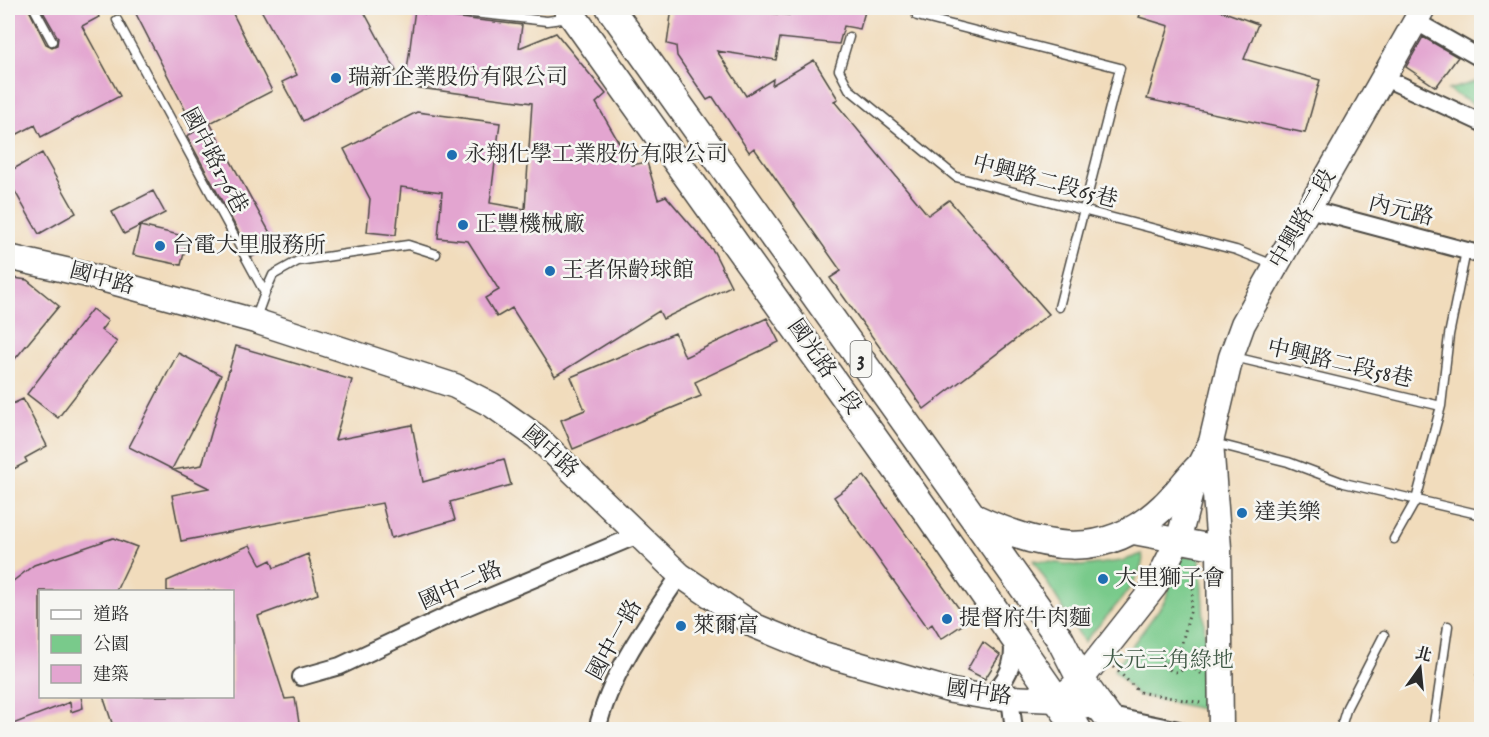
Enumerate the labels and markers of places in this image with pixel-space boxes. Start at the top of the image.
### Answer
place label: 瑞新企業股份有限公司 [348,64,568,92]
marker: 瑞新企業股份有限公司 [329,71,343,85]
place label: 永翔化學工業股份有限公司 [464,141,728,169]
marker: 永翔化學工業股份有限公司 [445,148,459,162]
place label: 正豐機械廠 [475,211,585,239]
marker: 正豐機械廠 [456,218,470,232]
place label: 台電大里服務所 [172,232,326,260]
marker: 台電大里服務所 [153,239,167,253]
place label: 王者保齡球館 [562,257,694,285]
marker: 王者保齡球館 [543,264,557,278]
place label: 達美樂 [1254,499,1320,527]
marker: 達美樂 [1235,506,1249,520]
place label: 大里獅子會 [1115,565,1225,593]
marker: 大里獅子會 [1096,572,1110,586]
place label: 提督府牛肉麵 [959,605,1091,633]
place label: 萊爾富 [693,612,759,640]
marker: 提督府牛肉麵 [940,612,954,626]
marker: 萊爾富 [674,619,688,633]

